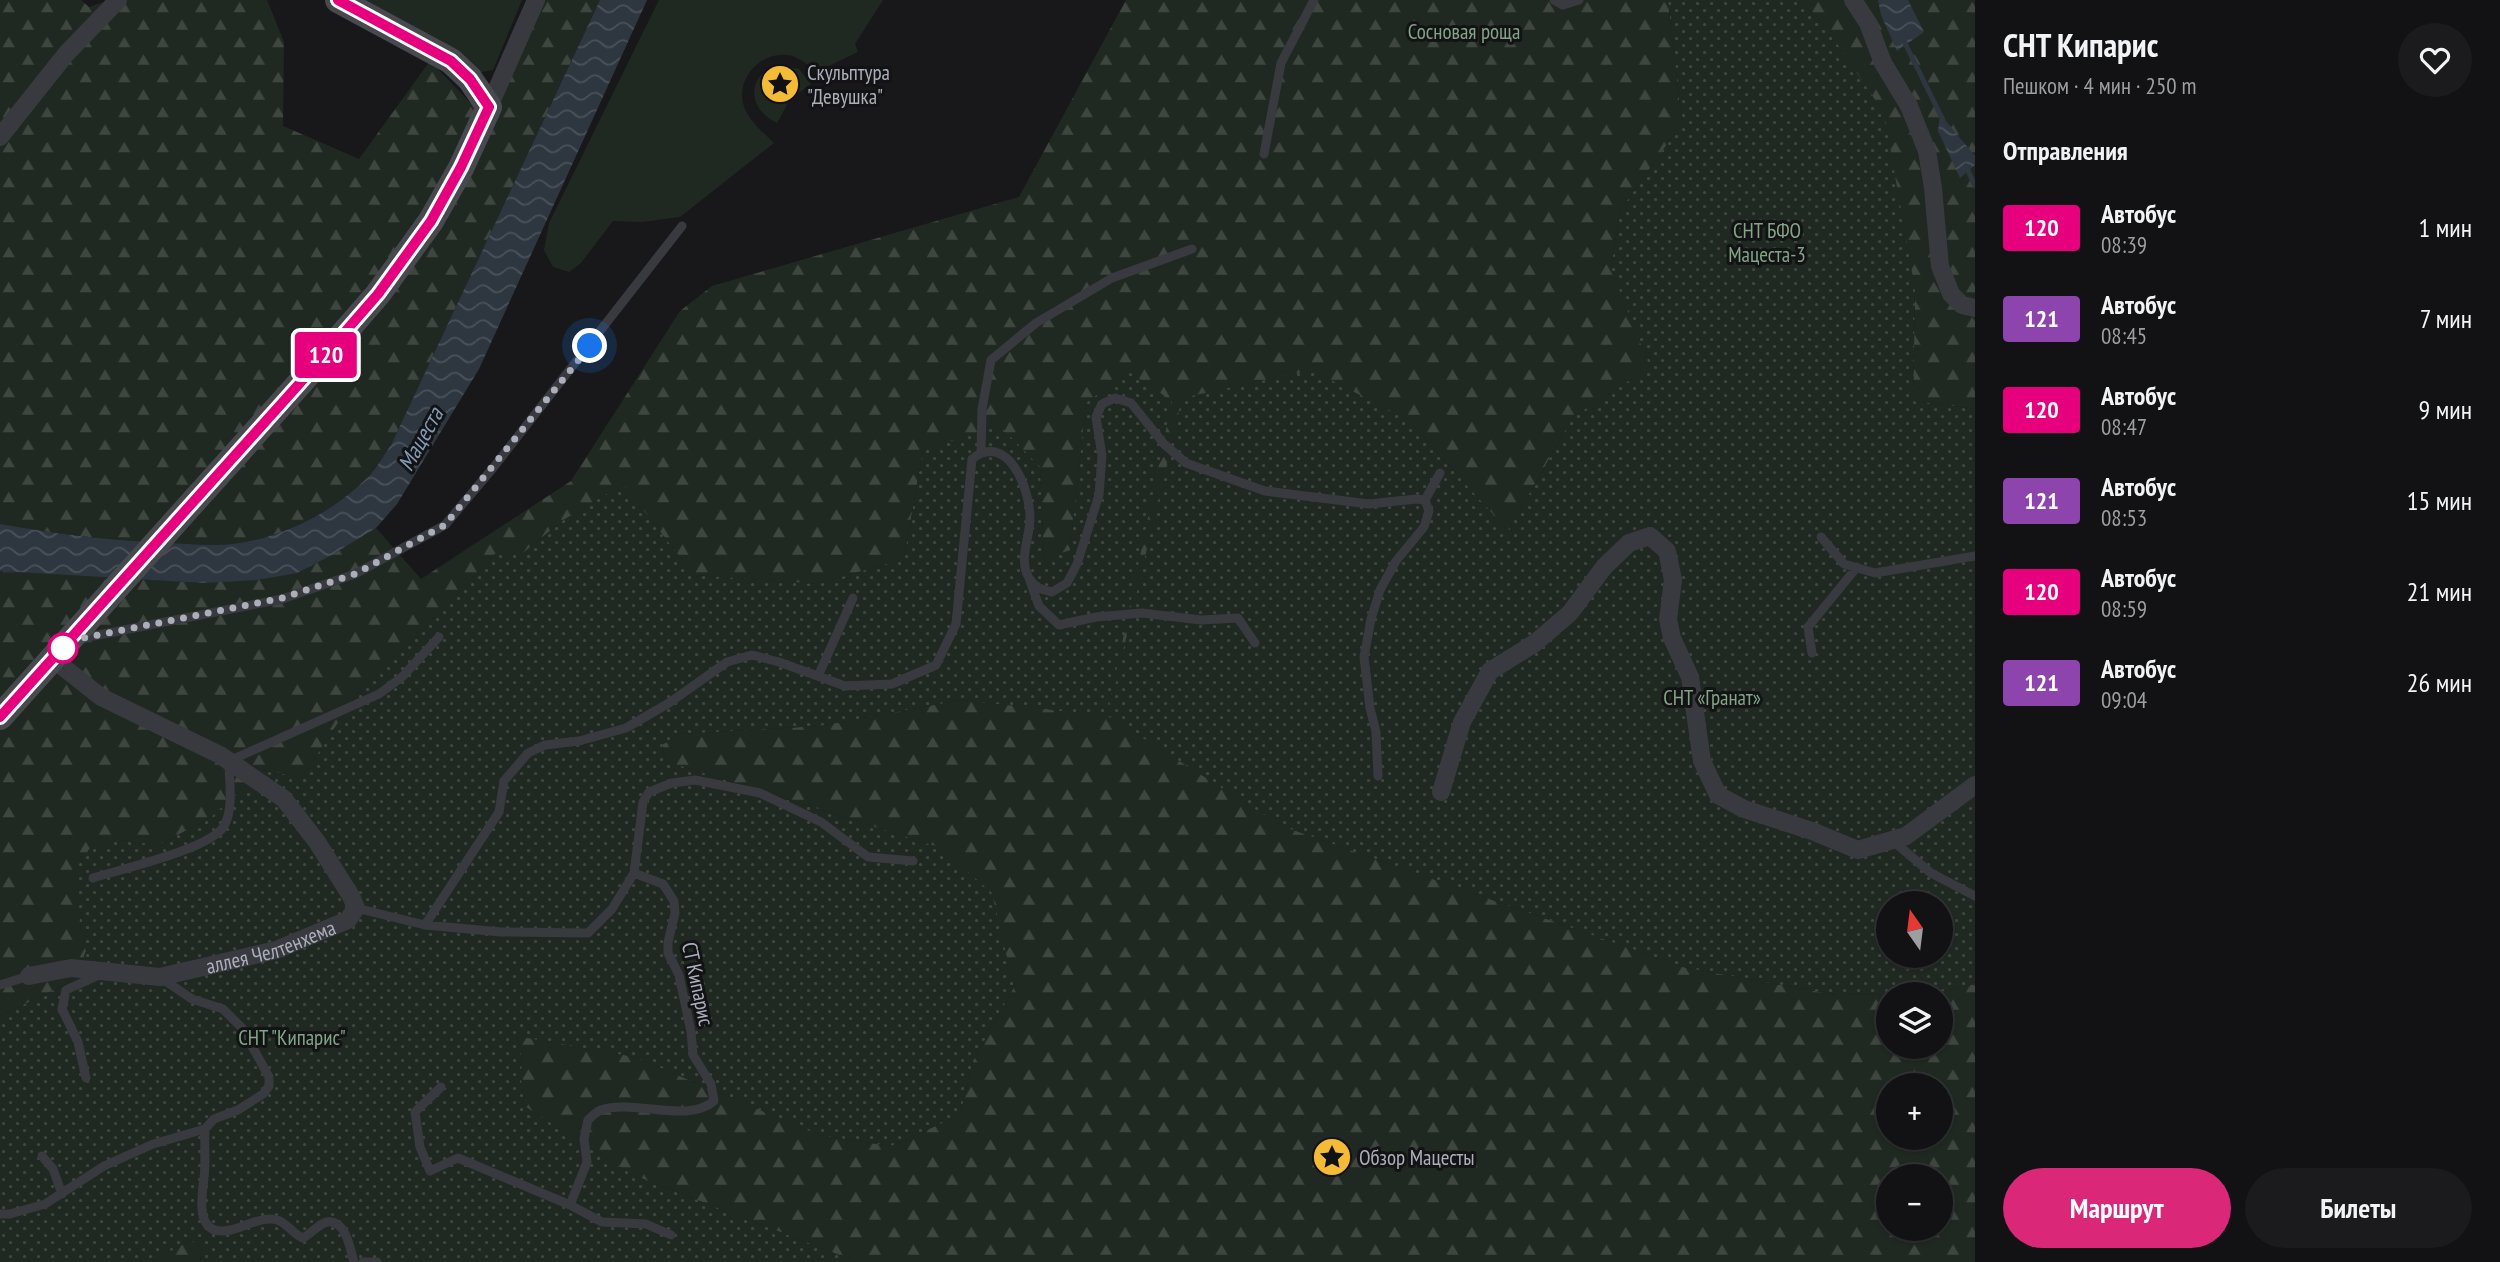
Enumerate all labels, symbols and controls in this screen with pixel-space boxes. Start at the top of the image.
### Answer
park label: Сосновая роща [1408,18,1520,45]
text: СНТ Кипарис [2003,23,2158,66]
button: heart [2398,23,2472,97]
place label: Скульптура "Девушка" [807,59,890,110]
place icon: Скульптура "Девушка" [759,63,801,105]
text: Пешком · 4 мин · 250 m [2003,71,2196,100]
text: Отправления [2003,134,2128,167]
text: Автобус [2101,197,2176,230]
text: 1 мин [2419,211,2472,244]
text: 120 [2024,212,2059,243]
park label: СНТ БФО Мацеста-3 [1728,217,1806,268]
text: 08:39 [2101,230,2147,259]
text: Автобус [2101,288,2176,321]
text: 7 мин [2420,302,2472,335]
text: 121 [2024,303,2059,334]
text: 08:45 [2101,321,2147,350]
your location [572,328,607,363]
line badge: 120 [286,332,366,378]
text: 120 [309,339,343,370]
text: Автобус [2101,379,2176,412]
text: 9 мин [2419,393,2472,426]
text: 120 [2024,394,2059,425]
water label: Мацеста [391,401,450,476]
text: 08:47 [2101,412,2147,441]
text: Автобус [2101,470,2176,503]
text: 15 мин [2407,484,2472,517]
text: 121 [2024,485,2059,516]
text: 08:53 [2101,503,2147,532]
text: Автобус [2101,561,2176,594]
text: 21 мин [2407,575,2472,608]
text: 120 [2024,576,2059,607]
text: 08:59 [2101,594,2147,623]
unlabelled marker [48,633,78,663]
text: Автобус [2101,652,2176,685]
text: 26 мин [2407,666,2472,699]
text: 121 [2024,667,2059,698]
park label: СНТ «Гранат» [1663,684,1761,711]
text: 09:04 [2101,685,2147,714]
north arrow [1876,891,1953,968]
map controls [1876,891,1953,1241]
street label: аллея Челтенхема [203,913,339,979]
street label: СТ Кипарис [676,940,720,1029]
button: layers [1876,982,1953,1059]
park label: СНТ "Кипарис" [238,1024,346,1051]
button: + [1876,1073,1953,1150]
place icon: Обзор Мацесты [1311,1136,1353,1178]
place label: Обзор Мацесты [1359,1144,1474,1171]
button: − [1876,1164,1953,1241]
button: Маршрут [2003,1168,2231,1248]
button: Билеты [2245,1168,2472,1248]

